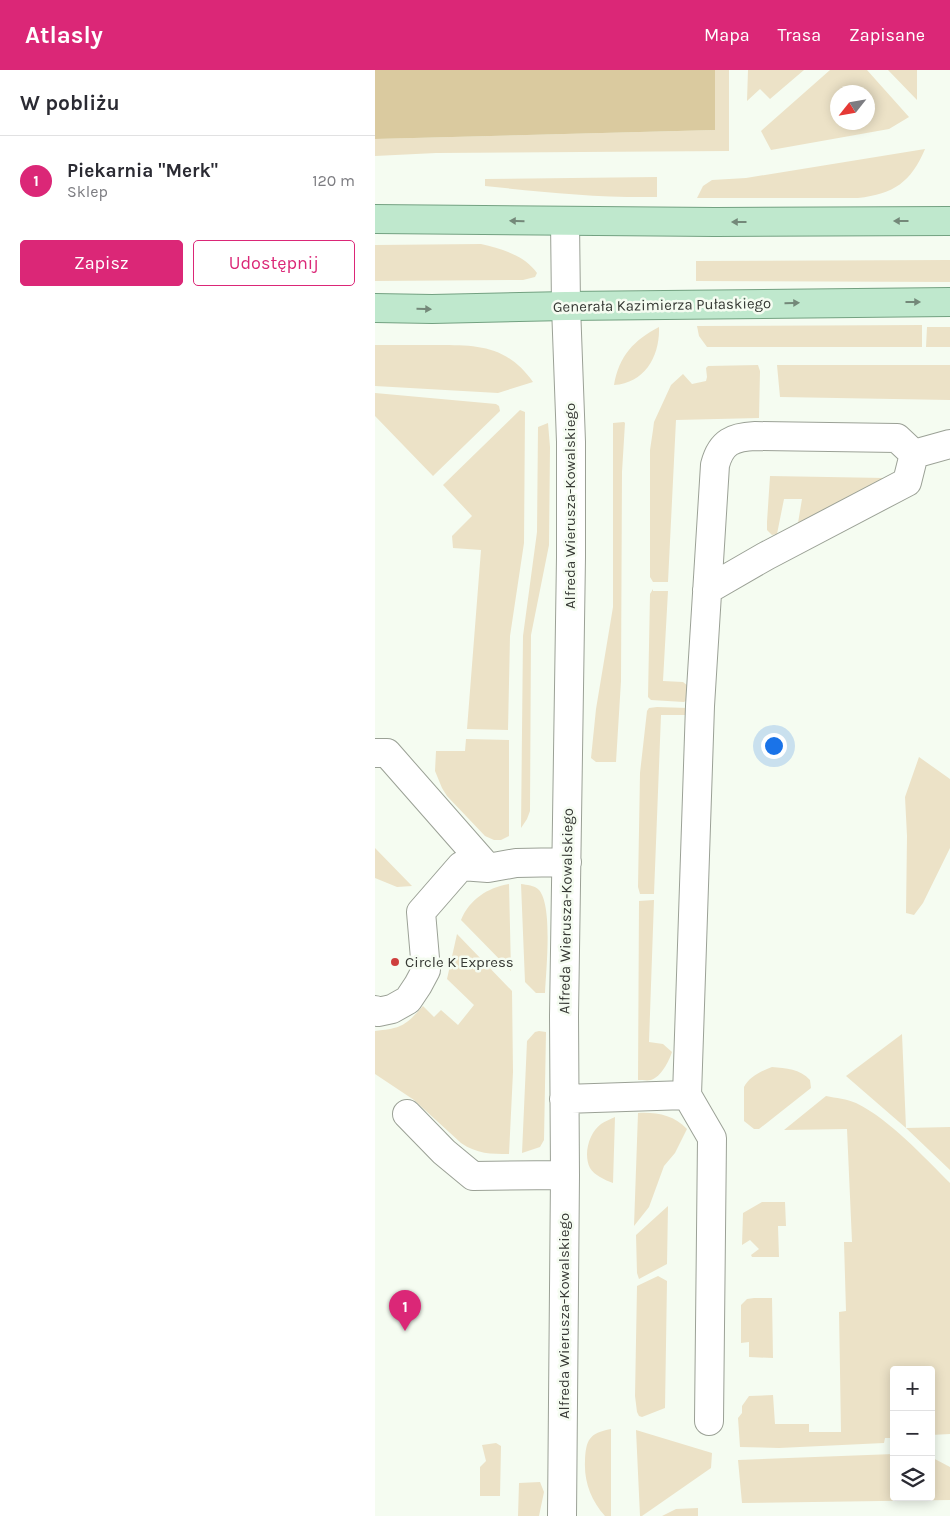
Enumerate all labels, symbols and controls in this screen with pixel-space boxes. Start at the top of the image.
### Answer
text: Atlasly [25,21,103,49]
text: Mapa [704,24,750,46]
text: Trasa [778,24,821,46]
text: Zapisane [849,24,925,46]
north arrow [830,85,875,130]
text: W pobliżu [20,91,120,115]
text: Piekarnia "Merk" [67,160,218,182]
text: 1 [33,171,39,190]
text: 120 m [312,171,355,190]
text: Sklep [67,182,108,201]
one-way arrow [509,217,525,225]
one-way arrow [893,217,909,225]
one-way arrow [731,218,747,226]
button: Zapisz [20,240,183,286]
button: Udostępnij [193,240,355,286]
street label: Generała Kazimierza Pułaskiego [553,294,771,316]
one-way arrow [906,298,922,306]
one-way arrow [784,299,800,307]
one-way arrow [416,305,432,313]
street label: Alfreda Wierusza-Kowalskiego [561,403,579,609]
your location [761,733,787,759]
street label: Alfreda Wierusza-Kowalskiego [555,808,577,1014]
place label: Circle K Express [405,953,514,971]
marker: Circle K Express [389,956,401,968]
street label: Alfreda Wierusza-Kowalskiego [555,1213,573,1419]
pin: 1 [389,1290,421,1331]
map controls [890,1366,935,1501]
button: + [890,1366,935,1411]
button: − [890,1411,935,1456]
button: layers [890,1456,935,1501]

